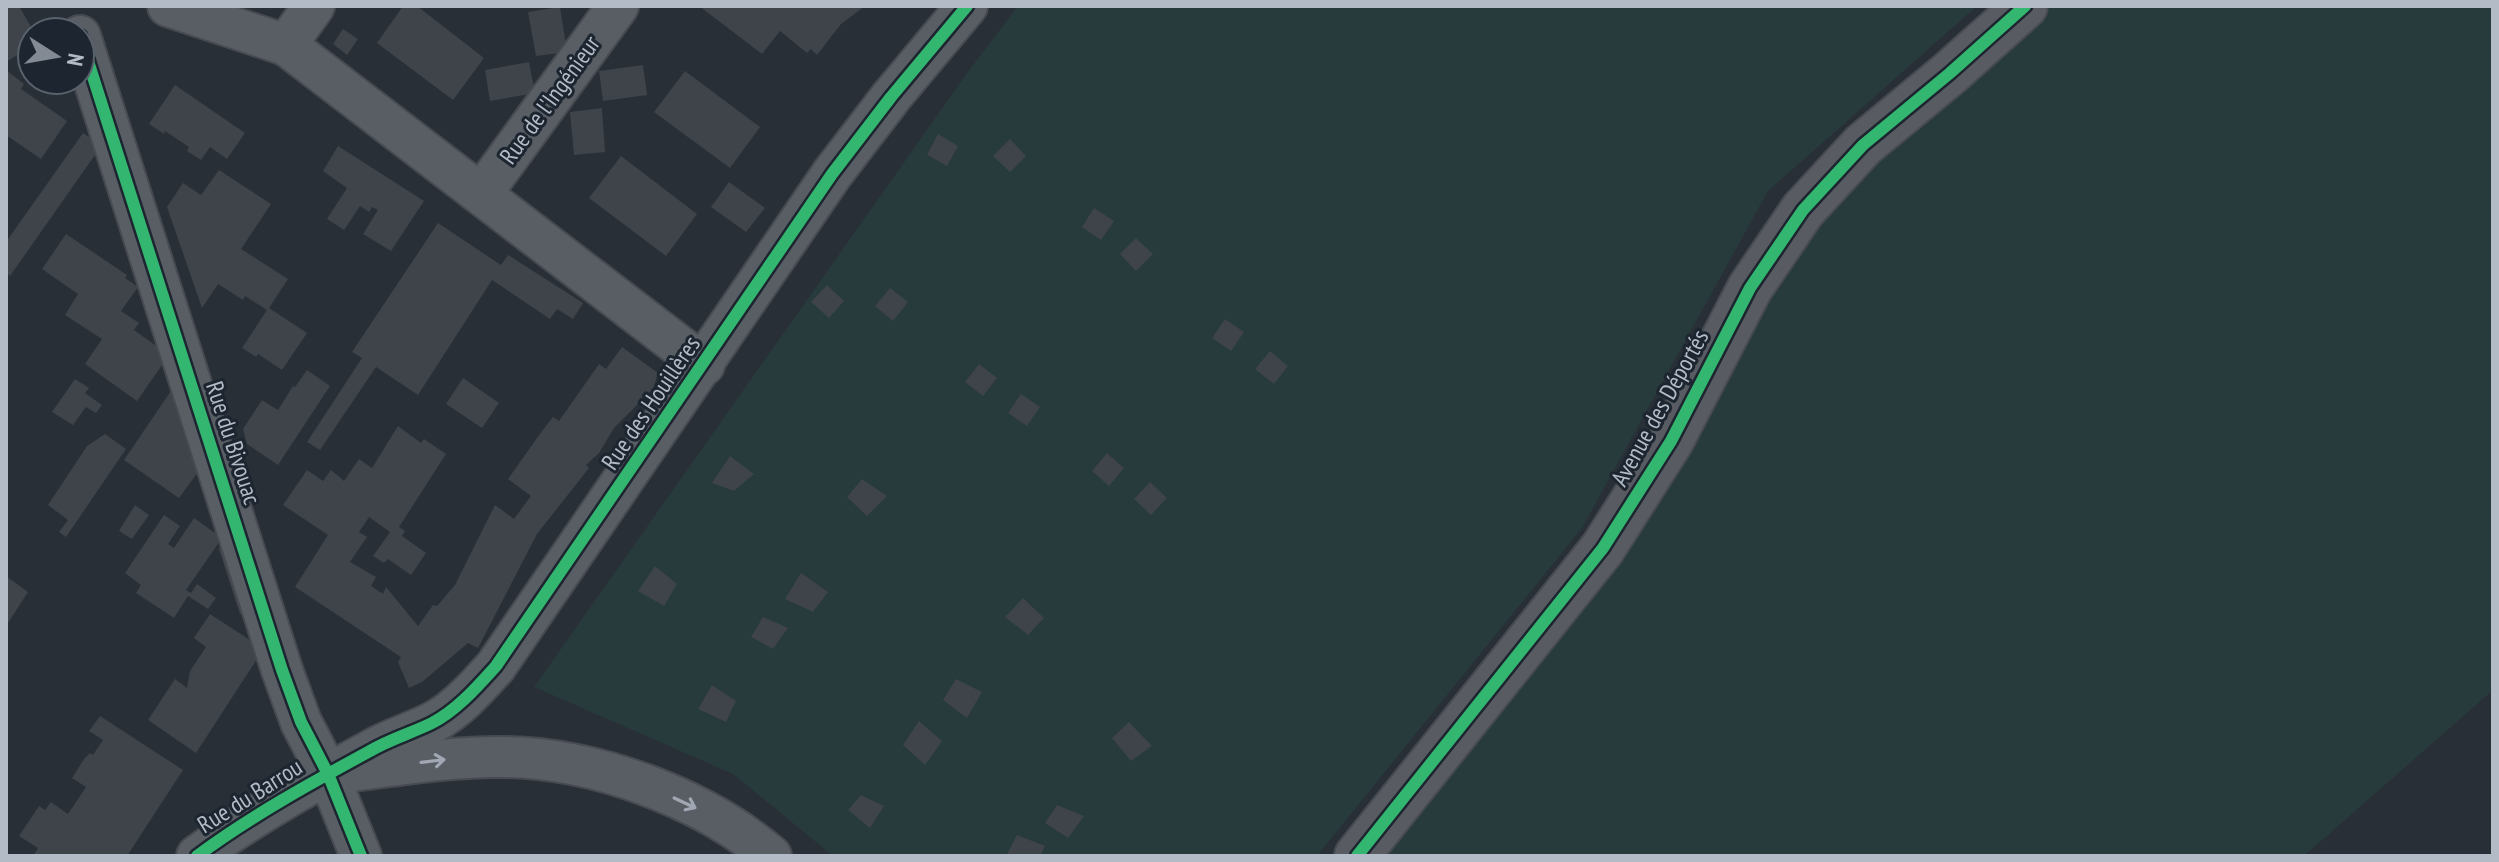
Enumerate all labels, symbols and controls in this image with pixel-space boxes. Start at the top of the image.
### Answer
north arrow [16,16,96,96]
street label: Rue de l'Ingénieur [493,29,607,170]
text: N [61,51,91,68]
street label: Avenue des Déportés [1604,324,1715,491]
street label: Rue des Houillères [594,330,707,476]
street label: Rue du Bivouac [199,377,268,509]
street label: Rue du Barrou [192,751,308,840]
one-way arrow [420,753,445,768]
one-way arrow [673,796,697,811]

